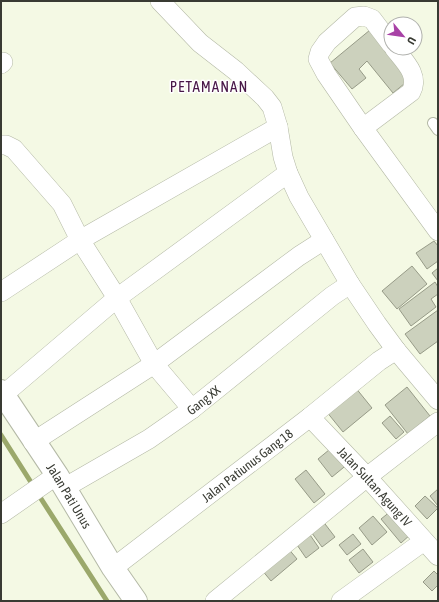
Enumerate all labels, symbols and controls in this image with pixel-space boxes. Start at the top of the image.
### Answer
north arrow [383,16,423,56]
text: U [405,35,419,47]
district label: PETAMANAN [170,78,248,95]
street label: Gang XX [184,382,223,418]
street label: Jalan Patiunus Gang 18 [199,426,296,505]
street label: Jalan Sultan Agung IV [335,444,415,530]
street label: Jalan Pati Unus [44,460,95,531]

